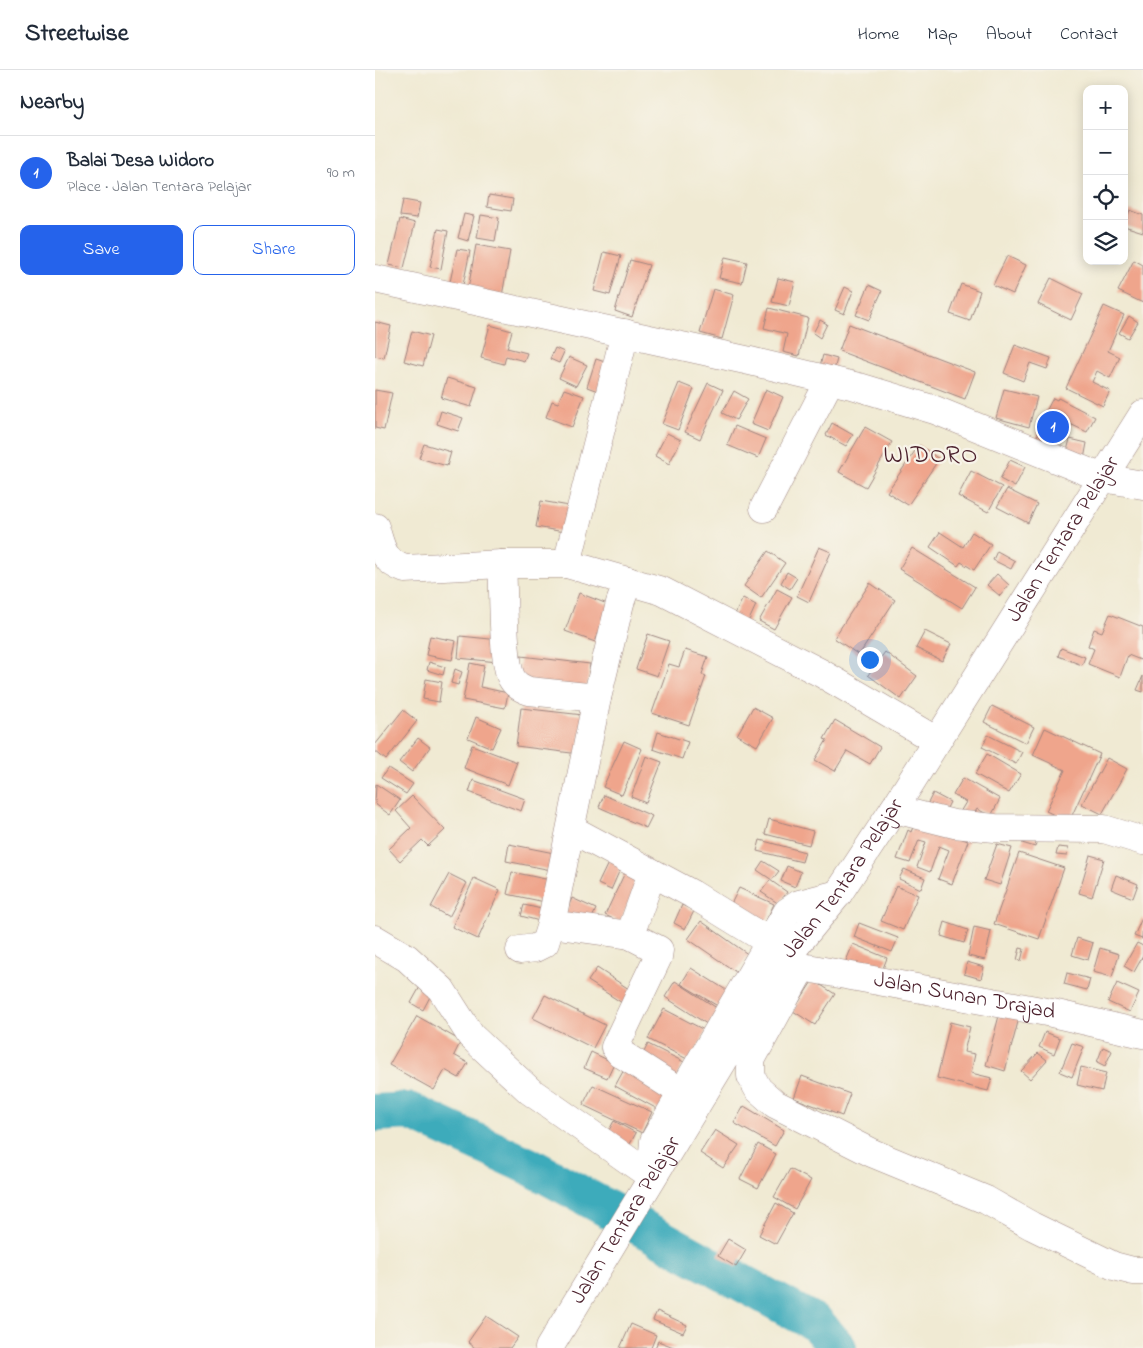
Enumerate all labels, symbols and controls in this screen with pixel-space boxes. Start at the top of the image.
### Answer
text: Streetwise [25,17,129,52]
text: Home [858,22,899,48]
text: Map [927,22,958,48]
text: About [986,22,1032,48]
text: Contact [1060,22,1118,48]
map controls [1083,85,1128,265]
button: + [1083,85,1128,130]
text: Nearby [20,88,84,118]
button: − [1083,130,1128,175]
text: Balai Desa Widoro [67,148,214,175]
text: 1 [33,161,39,185]
text: 90 m [327,161,355,185]
text: Place · Jalan Tentara Pelajar [67,175,251,199]
button: locate [1083,175,1128,220]
button: layers [1083,220,1128,265]
button: Save [20,225,183,275]
button: Share [193,225,355,275]
pin: 1 [1037,408,1069,446]
district label: WIDORO [883,438,979,474]
street label: Jalan Tentara Pelajar [999,450,1128,629]
your location [857,647,883,673]
street label: Jalan Tentara Pelajar [775,793,912,967]
street label: Jalan Sunan Drajad [871,965,1058,1029]
street label: Jalan Tentara Pelajar [563,1130,690,1311]

